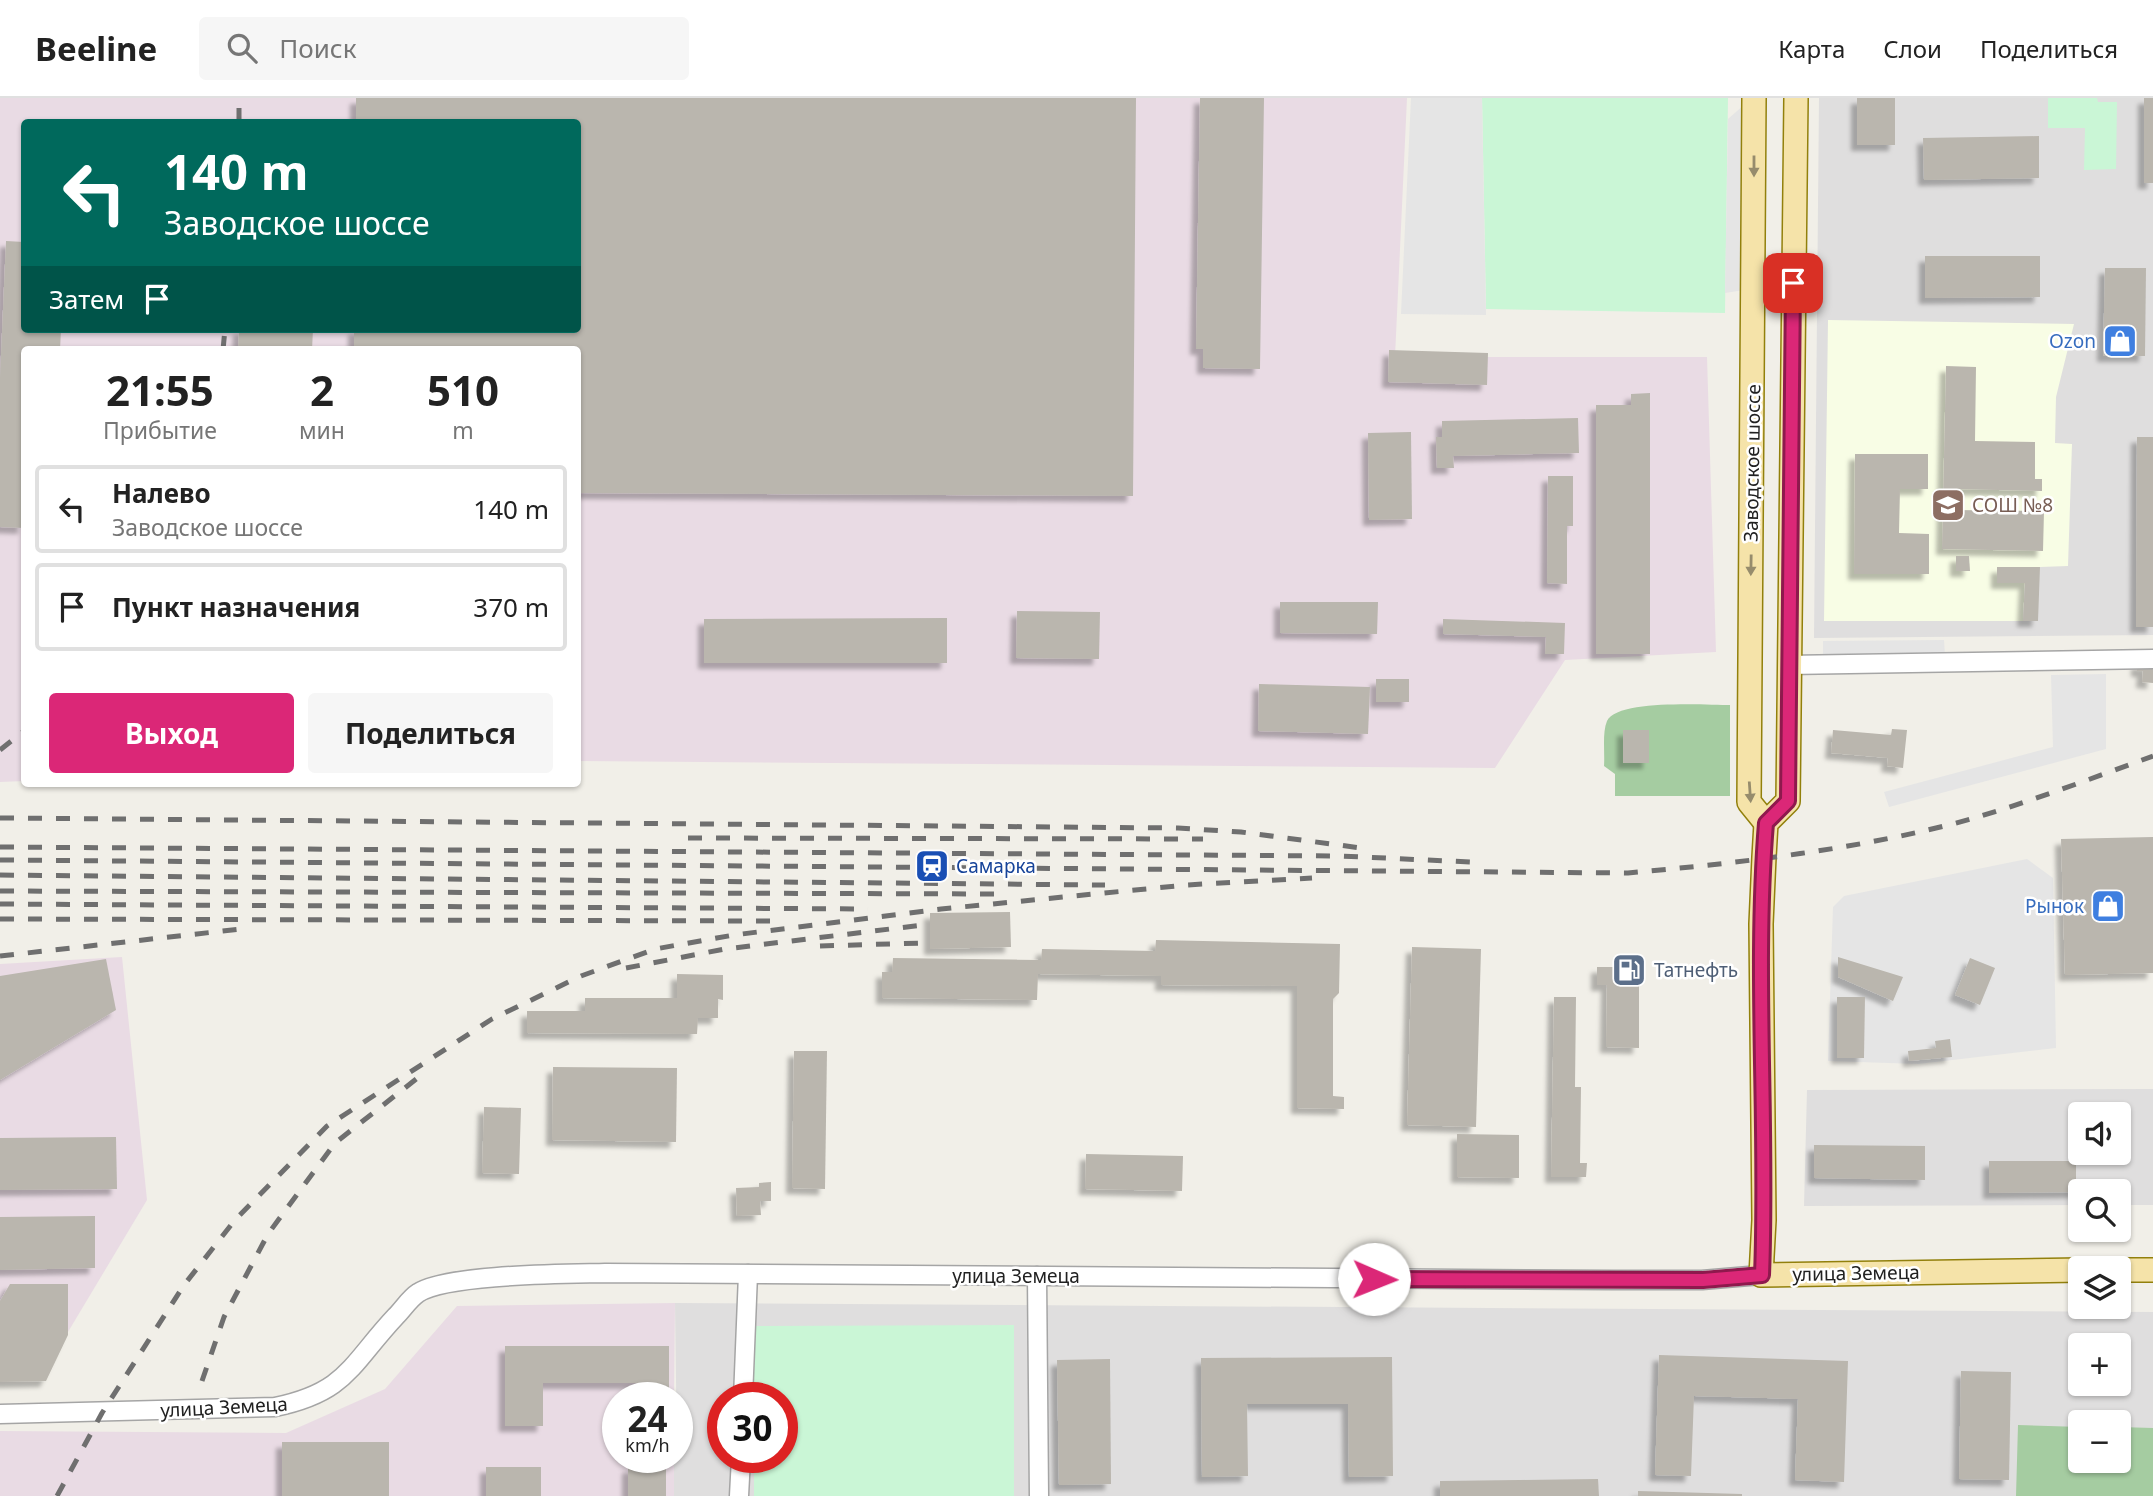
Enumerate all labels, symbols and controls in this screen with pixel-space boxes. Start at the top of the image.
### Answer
search box [199,17,689,80]
text: Beeline [35,26,157,71]
icon: search [223,29,261,67]
text: Поиск [279,30,356,66]
text: Карта [1778,32,1845,65]
text: Слои [1883,32,1942,65]
text: Поделиться [1980,32,2118,65]
text: 140 m [164,138,309,204]
icon: left [49,147,140,238]
one-way arrow [1748,155,1760,177]
text: Заводское шоссе [164,201,430,244]
pin [1763,253,1823,313]
icon: arrive [1774,264,1812,302]
icon: arrive [138,280,176,318]
text: Затем [49,281,124,317]
shop icon: Ozon [2101,322,2139,360]
place label: Ozon [2049,328,2096,354]
text: 21:55 [106,361,214,418]
text: 2 [310,361,334,418]
text: 510 [427,361,499,418]
street label: Заводское шоссе [1738,384,1766,542]
text: Прибытие [103,414,217,446]
text: мин [299,414,345,446]
text: m [452,414,474,446]
text: Налево [112,475,211,511]
school or university icon: СОШ №8 [1929,486,1967,524]
icon: left [53,490,91,528]
text: 140 m [473,491,549,527]
place label: СОШ №8 [1972,492,2053,518]
text: Заводское шоссе [112,511,303,543]
one-way arrow [1745,554,1757,576]
icon: arrive [53,588,91,626]
text: Пункт назначения [112,589,360,625]
text: 370 m [473,589,549,625]
button: Выход [49,693,294,773]
button: Поделиться [308,693,553,773]
one-way arrow [1745,781,1756,803]
station icon: Самарка [913,847,951,885]
place label: Самарка [956,853,1036,879]
shop icon: Рынок [2089,887,2127,925]
place label: Рынок [2025,893,2084,919]
fuel station icon: Татнефть [1610,951,1648,989]
place label: Татнефть [1654,957,1738,983]
map controls [2068,1102,2131,1473]
button: sound [2068,1102,2131,1165]
button: search [2068,1179,2131,1242]
position arrow [1337,1242,1411,1316]
button: layers [2068,1256,2131,1319]
street label: улица Земеца [1792,1259,1920,1287]
street label: улица Земеца [952,1263,1080,1289]
button: + [2068,1333,2131,1396]
speed limit sign: 30 [707,1382,798,1473]
street label: улица Земеца [160,1391,288,1423]
text: 24 [627,1395,668,1442]
button: − [2068,1410,2131,1473]
text: km/h [625,1433,670,1457]

